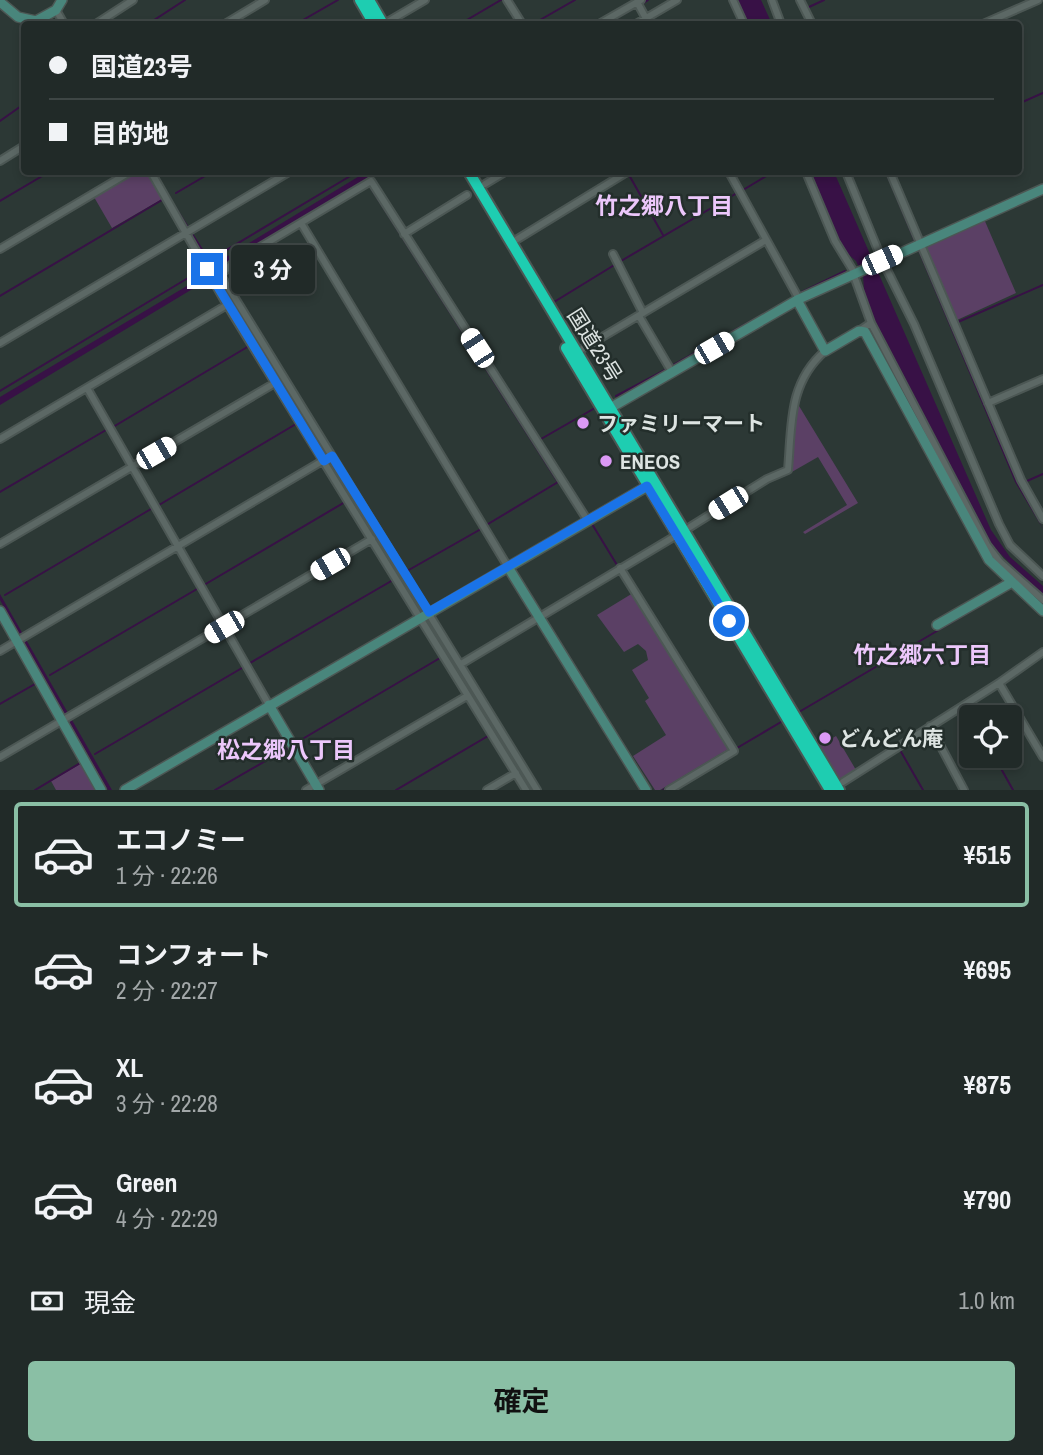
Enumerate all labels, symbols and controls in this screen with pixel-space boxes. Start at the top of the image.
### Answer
text: 国道23号 [91,49,193,84]
text: 目的地 [91,116,169,151]
district label: 竹之郷八丁目 [595,190,733,221]
car [859,242,906,278]
callout: 3 分 [232,244,316,294]
route end [191,253,223,285]
text: 3 分 [254,254,292,285]
street label: 国道23号 [561,302,629,388]
car [457,325,498,371]
car [691,328,738,368]
place label: ファミリーマート [597,409,765,438]
marker: ファミリーマート [575,415,591,431]
car [133,433,180,473]
place label: ENEOS [620,447,680,476]
marker: ENEOS [598,453,614,469]
car [705,483,752,523]
car [307,544,354,584]
route start [713,605,745,637]
car [201,607,248,647]
district label: 竹之郷六丁目 [853,639,991,670]
map controls [959,705,1022,768]
button: locate [959,705,1022,768]
place label: どんどん庵 [839,724,943,753]
marker: どんどん庵 [817,730,833,746]
district label: 松之郷八丁目 [217,734,355,765]
text: エコノミー [116,822,246,857]
icon: car [32,823,95,886]
text: ¥515 [964,837,1011,872]
text: 1 分 · 22:26 [116,860,218,891]
text: コンフォート [116,937,271,972]
icon: car [32,938,95,1001]
text: ¥695 [964,952,1011,987]
text: 2 分 · 22:27 [116,975,218,1006]
text: XL [116,1050,143,1085]
icon: car [32,1053,95,1116]
text: ¥875 [964,1067,1011,1102]
text: 3 分 · 22:28 [116,1088,218,1119]
text: Green [116,1165,178,1200]
icon: car [32,1168,95,1231]
text: ¥790 [964,1182,1011,1217]
text: 4 分 · 22:29 [116,1203,218,1234]
icon: cash [28,1282,66,1320]
text: 現金 [84,1285,136,1320]
text: 1.0 km [958,1285,1015,1316]
button: 確定 [28,1361,1015,1441]

